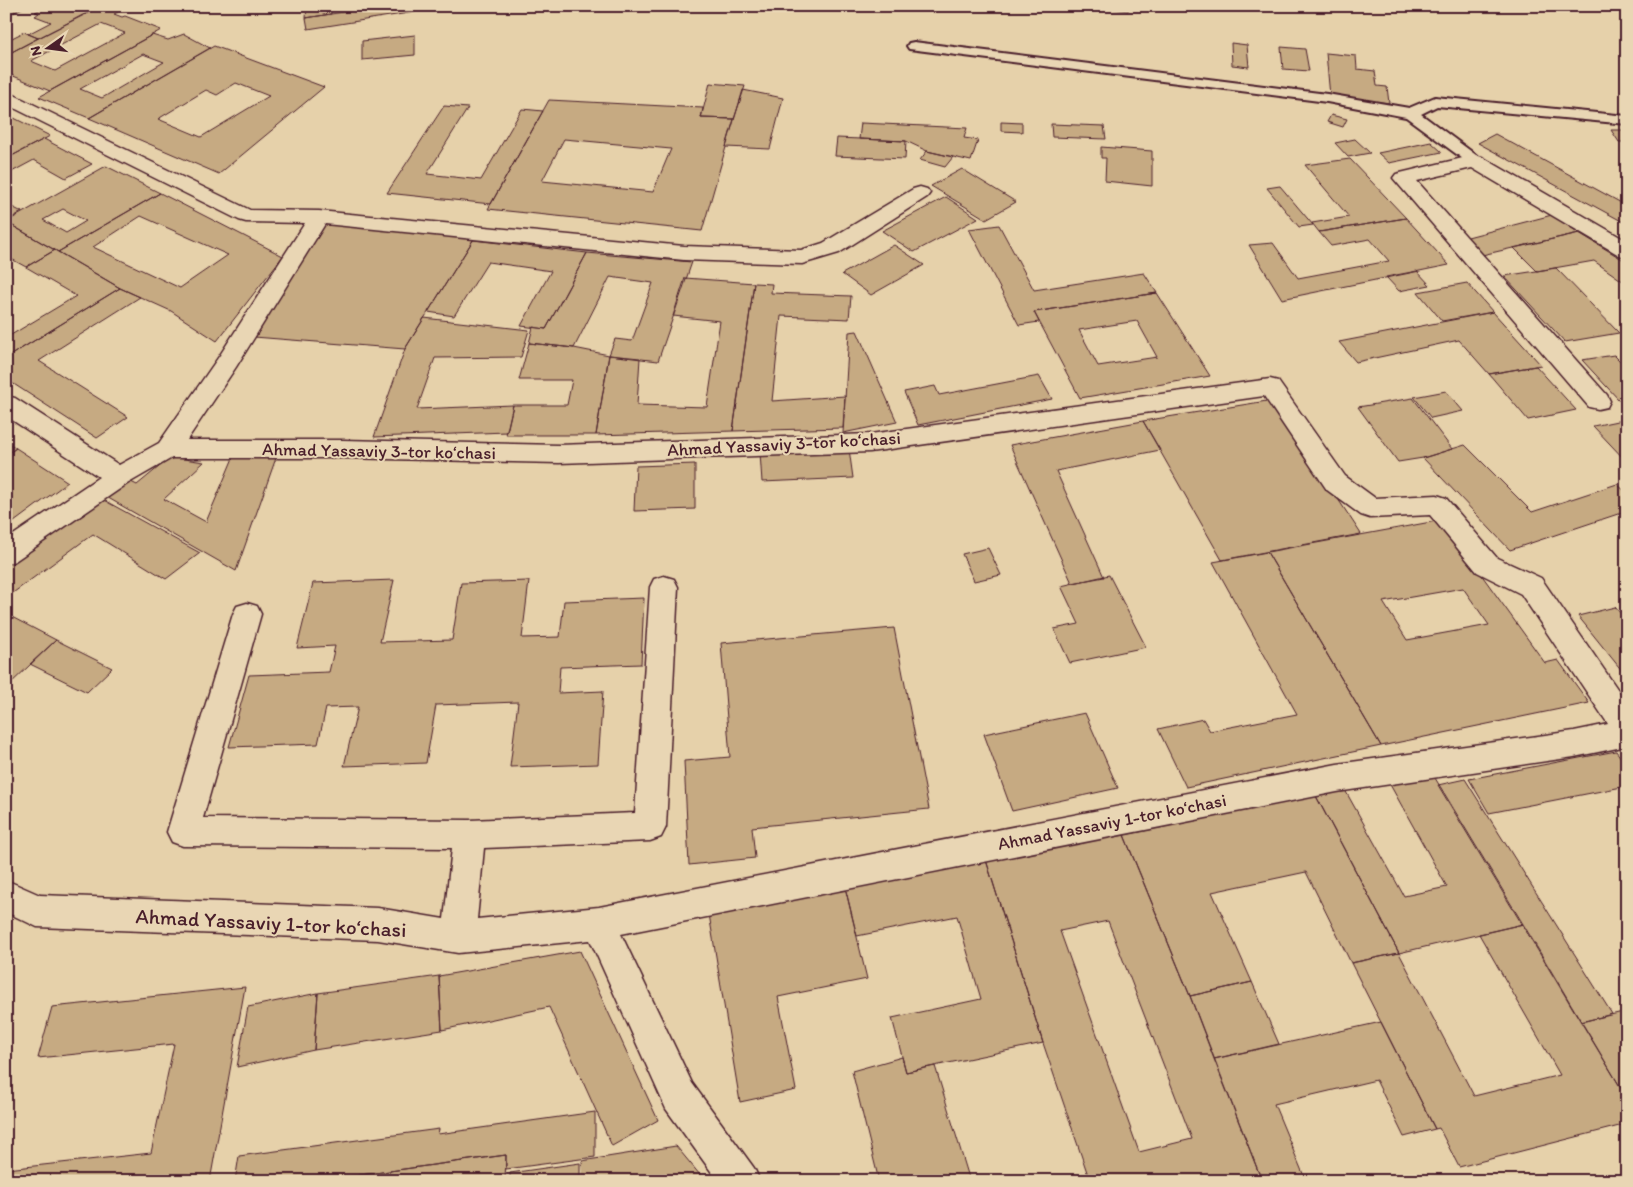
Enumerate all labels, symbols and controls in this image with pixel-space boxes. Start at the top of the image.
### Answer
north arrow [22,22,72,72]
text: N [26,44,45,58]
street label: Ahmad Yassaviy 3-tor koʻchasi [667,427,901,461]
street label: Ahmad Yassaviy 3-tor koʻchasi [262,438,496,464]
street label: Ahmad Yassaviy 1-tor koʻchasi [996,789,1228,855]
street label: Ahmad Yassaviy 1-tor koʻchasi [135,903,407,942]

